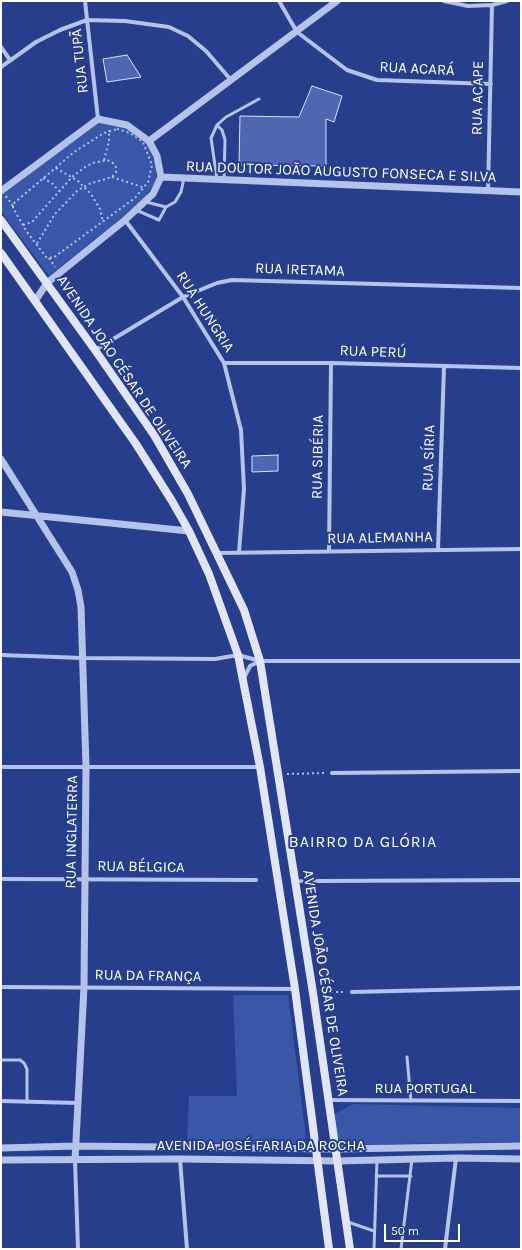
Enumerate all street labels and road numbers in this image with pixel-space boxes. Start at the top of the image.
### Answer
street label: RUA TUPÃ [68,28,92,94]
street label: RUA ACARÁ [379,58,455,80]
street label: RUA ACAPE [468,61,488,135]
street label: RUA DOUTOR JOÃO AUGUSTO FONSECA E SILVA [185,158,497,186]
street label: RUA IRETAMA [255,259,345,281]
street label: RUA HUNGRIA [172,268,238,356]
street label: AVENIDA JOÃO CÉSAR DE OLIVEIRA [53,272,195,472]
street label: RUA PERÚ [339,342,407,362]
street label: RUA SIBÉRIA [308,415,328,499]
street label: RUA SÍRIA [419,424,439,492]
street label: RUA ALEMANHA [327,528,433,548]
street label: RUA INGLATERRA [62,775,82,889]
street label: RUA BÉLGICA [97,857,185,877]
street label: AVENIDA JOÃO CÉSAR DE OLIVEIRA [298,869,352,1097]
street label: RUA DA FRANÇA [94,966,202,986]
street label: RUA PORTUGAL [375,1080,475,1098]
street label: AVENIDA JOSÉ FARIA DA ROCHA [157,1137,365,1155]

